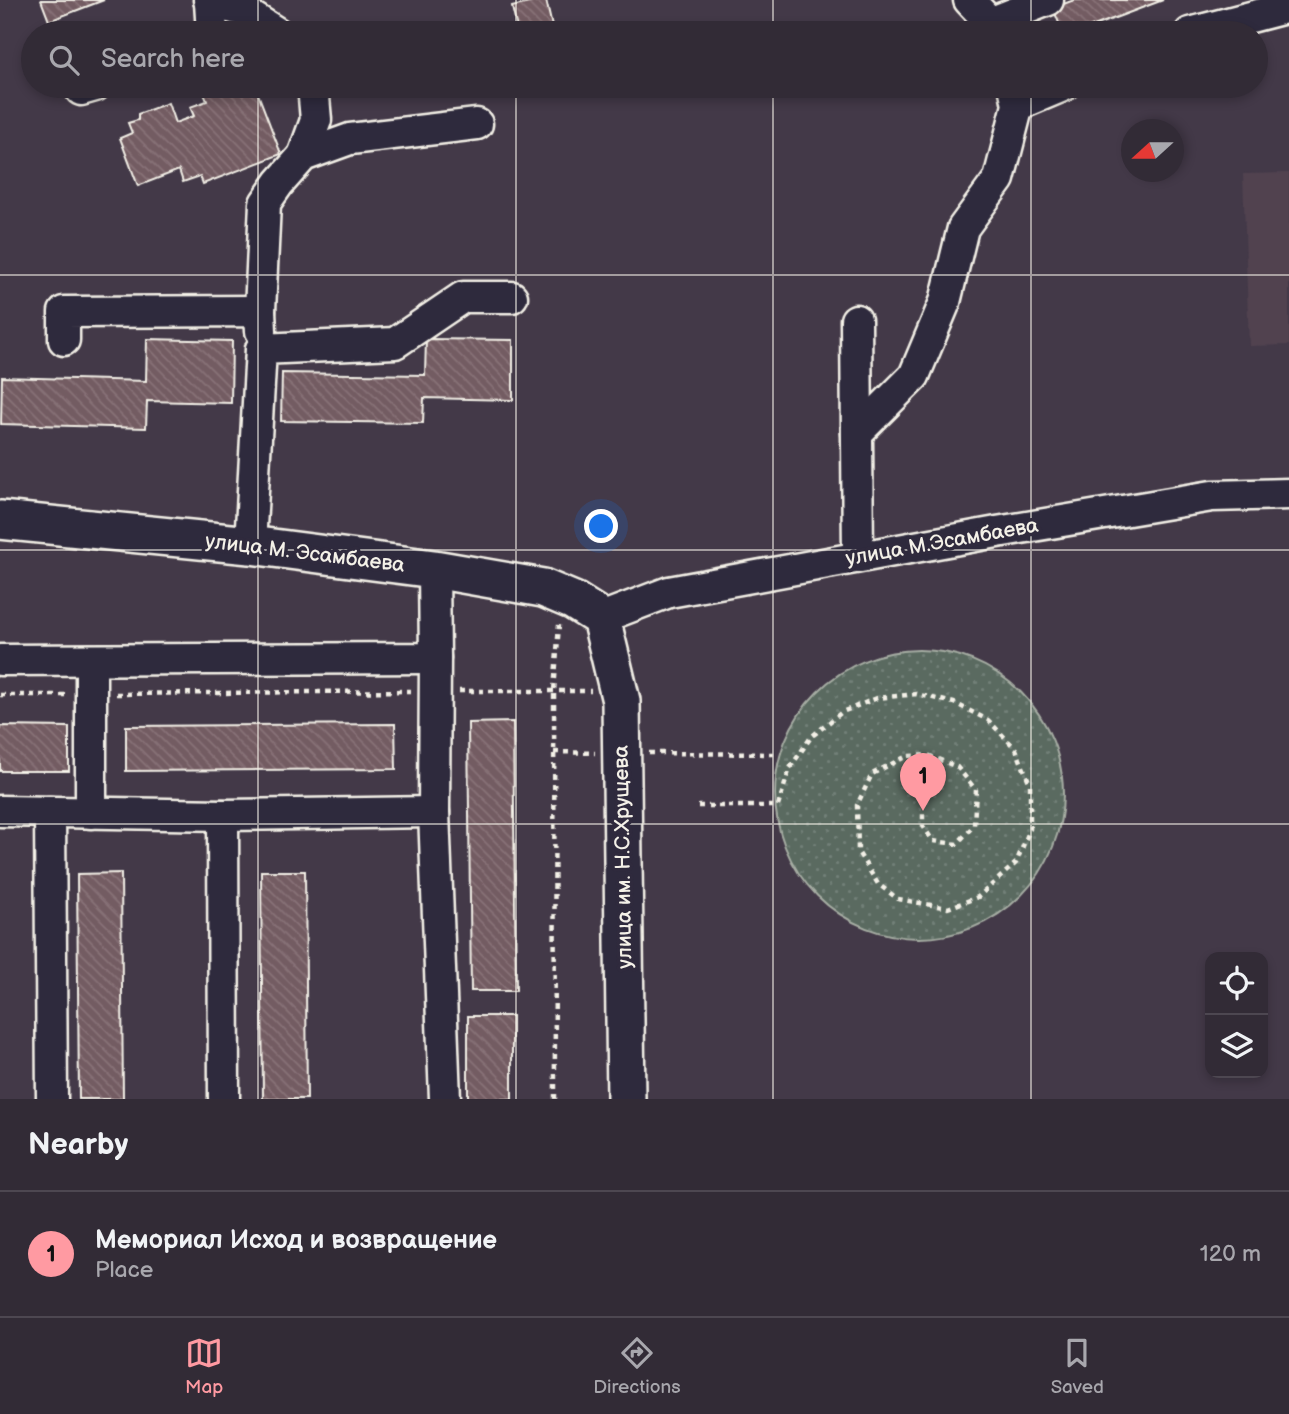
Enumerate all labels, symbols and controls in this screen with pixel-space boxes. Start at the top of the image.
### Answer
search box [21,21,1268,98]
icon: search [45,41,83,79]
text: Search here [101,44,245,75]
north arrow [1121,119,1184,182]
your location [584,509,618,543]
street label: улица М.Эсамбаева [844,513,1041,571]
street label: улица М. Эсамбаева [204,528,407,578]
street label: улица им. Н.С.Хрущева [609,744,637,969]
pin: 1 [900,753,946,811]
map controls [1205,952,1268,1078]
button: locate [1205,952,1268,1015]
button: layers [1205,1015,1268,1078]
text: Nearby [28,1127,128,1163]
text: Мемориал Исход и возвращение [95,1225,497,1256]
text: 1 [46,1240,56,1268]
text: 120 m [1200,1240,1261,1268]
text: Place [95,1256,153,1284]
tab: Map [185,1334,223,1399]
tab: Directions [593,1334,681,1399]
tab: Saved [1051,1334,1104,1399]

